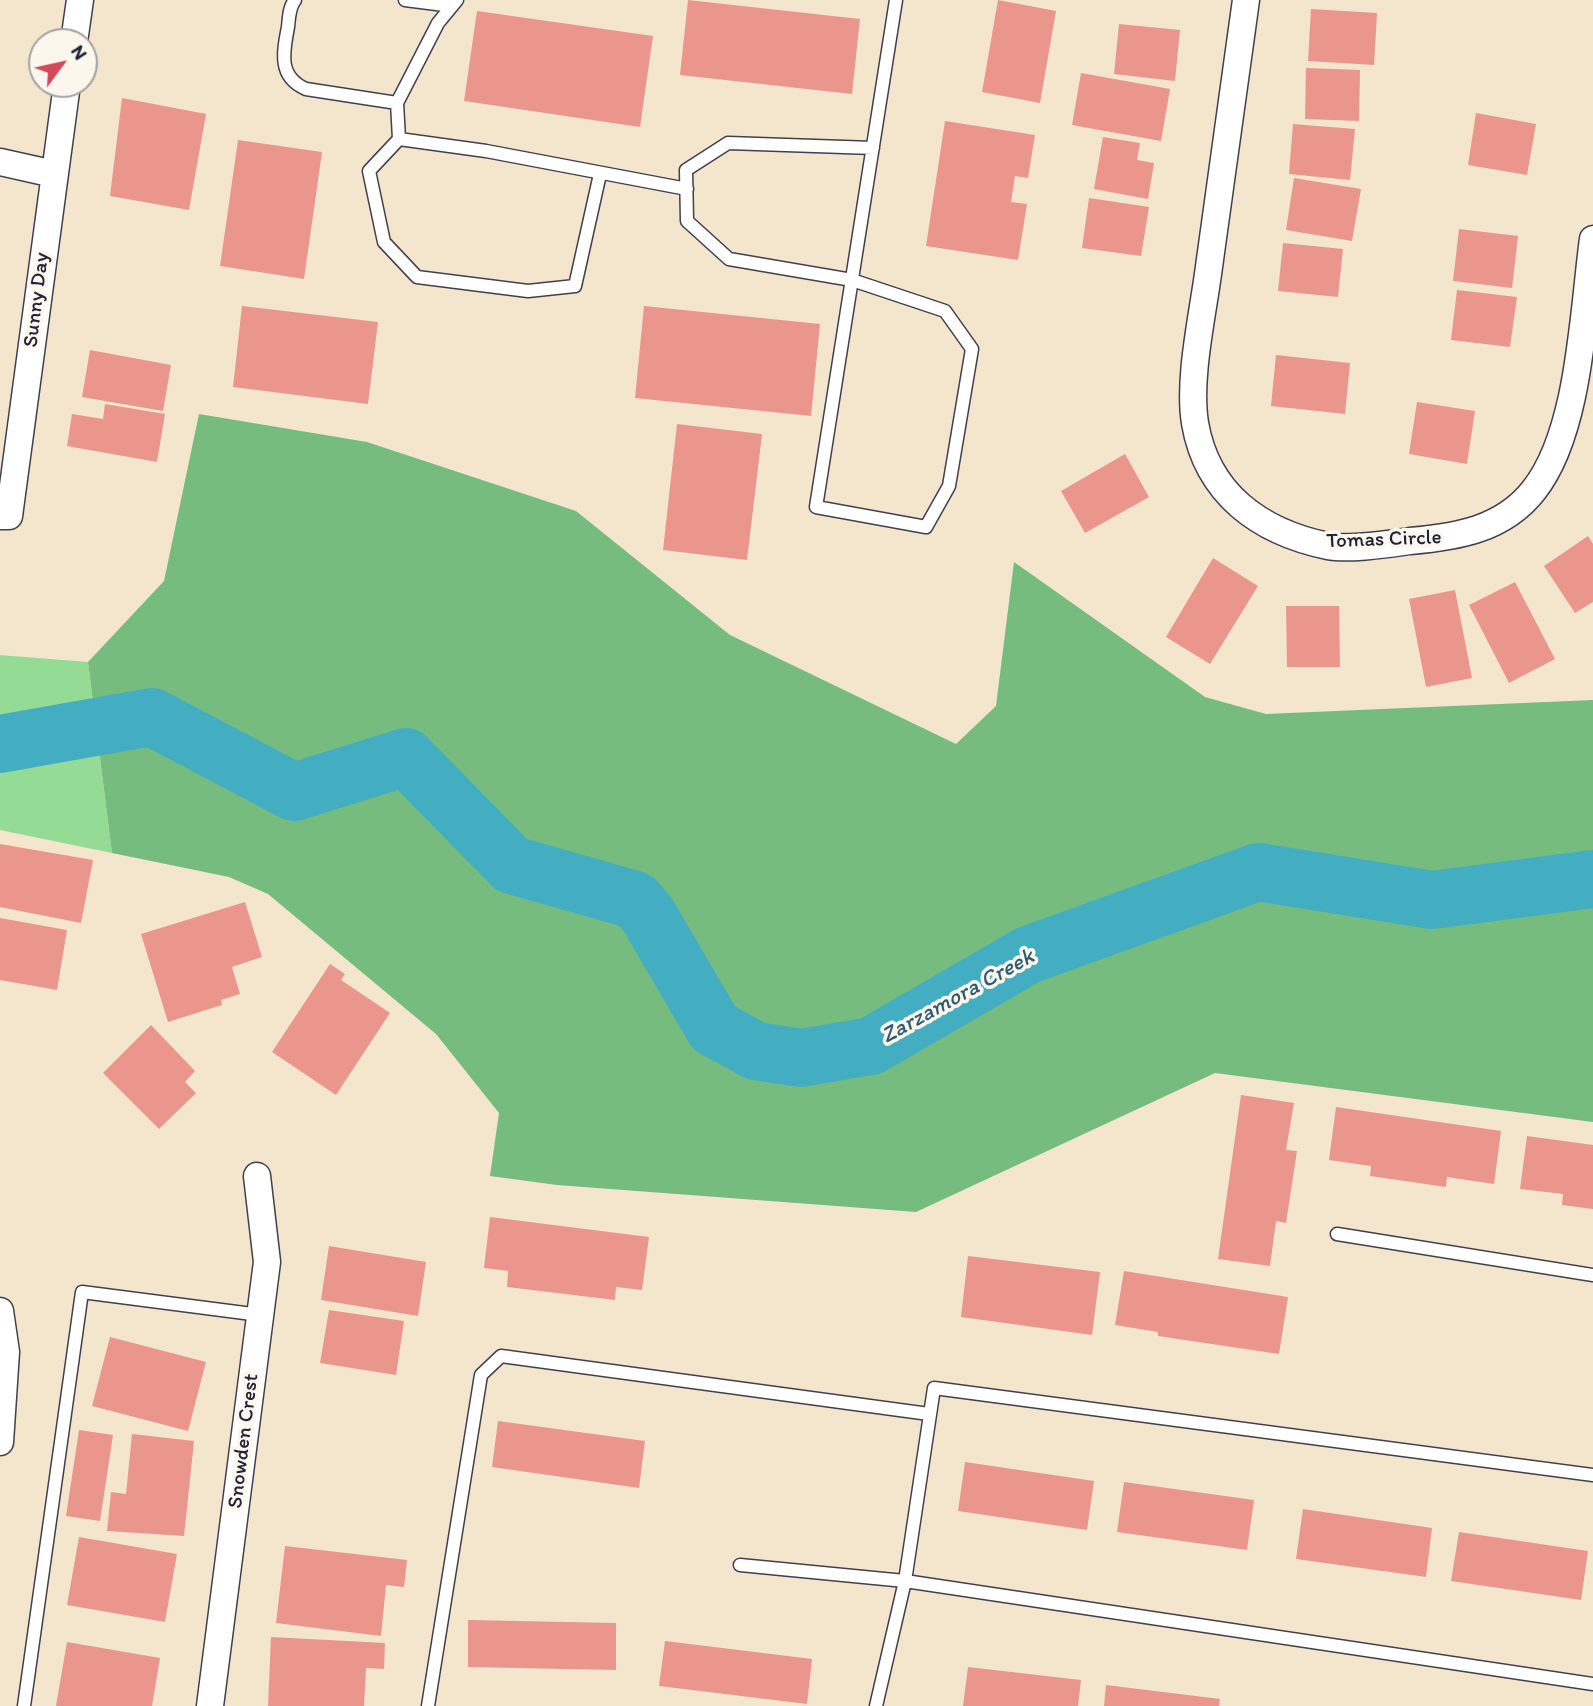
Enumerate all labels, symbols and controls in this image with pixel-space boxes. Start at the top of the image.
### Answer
north arrow [28,28,98,98]
text: N [66,41,92,64]
street label: Sunny Day [19,251,55,349]
street label: Tomas Circle [1326,525,1442,555]
water label: Zarzamora Creek [877,944,1039,1050]
street label: Snowden Crest [223,1372,265,1510]

